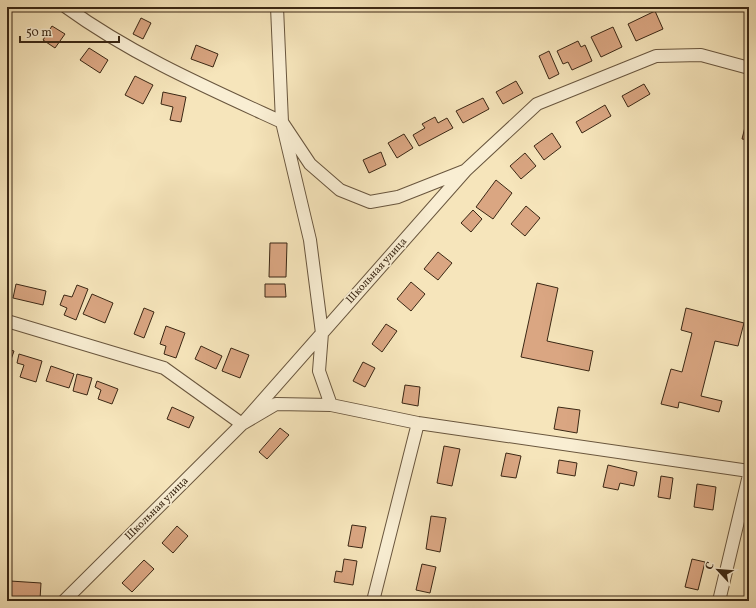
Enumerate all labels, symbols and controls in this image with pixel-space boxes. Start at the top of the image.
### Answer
scale bar [20,18,119,44]
text: 50 m [26,25,52,41]
street label: Школьная улица [343,234,411,307]
street label: Школьная улица [122,473,193,544]
north arrow [698,550,738,590]
text: С [702,560,719,573]

